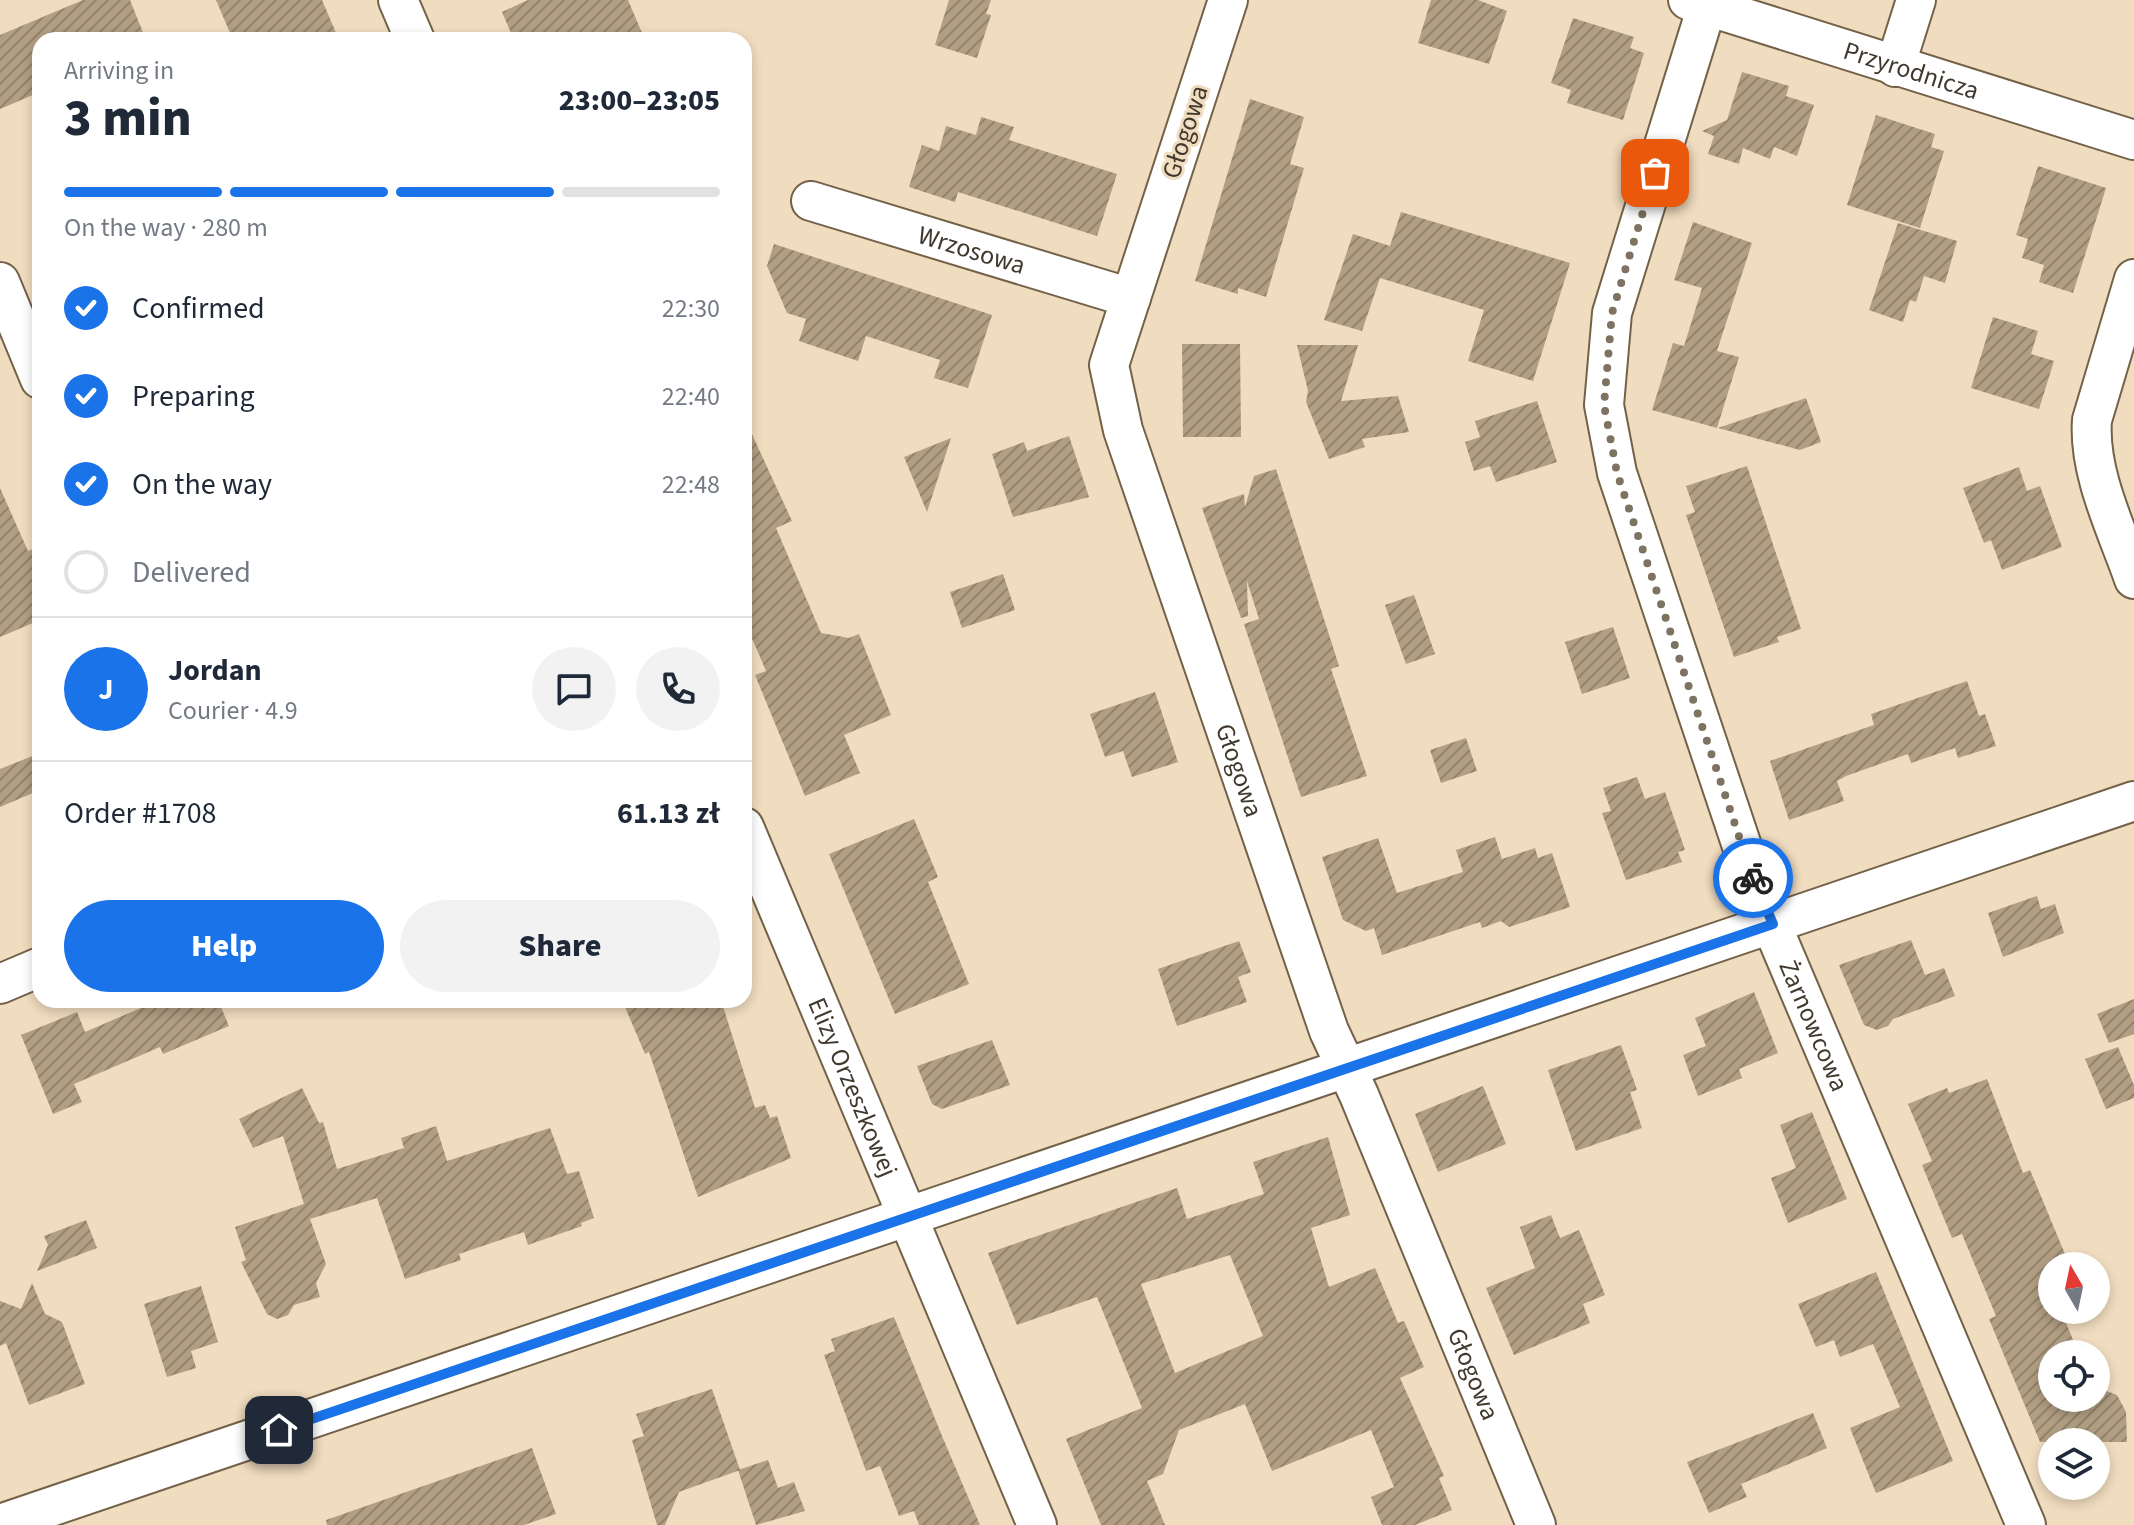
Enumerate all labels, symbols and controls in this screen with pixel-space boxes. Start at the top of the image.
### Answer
street label: Przyrodnicza [1839,31,1984,109]
text: Arriving in [64,52,174,89]
text: 23:00–23:05 [559,79,720,122]
street label: Głogowa [1153,81,1217,183]
text: 3 min [64,82,192,156]
pin [1621,139,1689,207]
icon: bag [1633,151,1677,195]
text: On the way · 280 m [64,209,268,246]
street label: Wrzosowa [913,216,1030,283]
icon: check [64,286,108,330]
text: Confirmed [132,287,265,330]
text: 22:30 [662,290,720,327]
icon: check [64,374,108,418]
text: Preparing [132,375,255,418]
text: 22:40 [662,378,720,415]
icon: check [64,462,108,506]
text: On the way [132,463,272,506]
text: 22:48 [662,466,720,503]
text: Delivered [132,551,251,594]
button: chat [532,647,616,731]
button: phone [636,647,720,731]
text: Jordan [168,649,262,692]
text: J [98,668,114,711]
text: Courier · 4.9 [168,692,298,729]
street label: Głogowa [1207,719,1273,822]
text: Order #1708 [64,792,217,835]
text: 61.13 zł [617,792,720,835]
courier [1713,838,1793,918]
icon: bike [1731,856,1775,900]
button: Help [64,900,384,992]
button: Share [400,900,720,992]
street label: Żarnowcowa [1770,954,1859,1097]
street label: Elizy Orzeszkowej [799,992,907,1182]
north arrow [2038,1252,2110,1324]
map controls [2038,1252,2110,1500]
street label: Głogowa [1438,1322,1509,1425]
button: locate [2038,1340,2110,1412]
pin [245,1396,313,1464]
icon: home [257,1408,301,1452]
button: layers [2038,1428,2110,1500]

